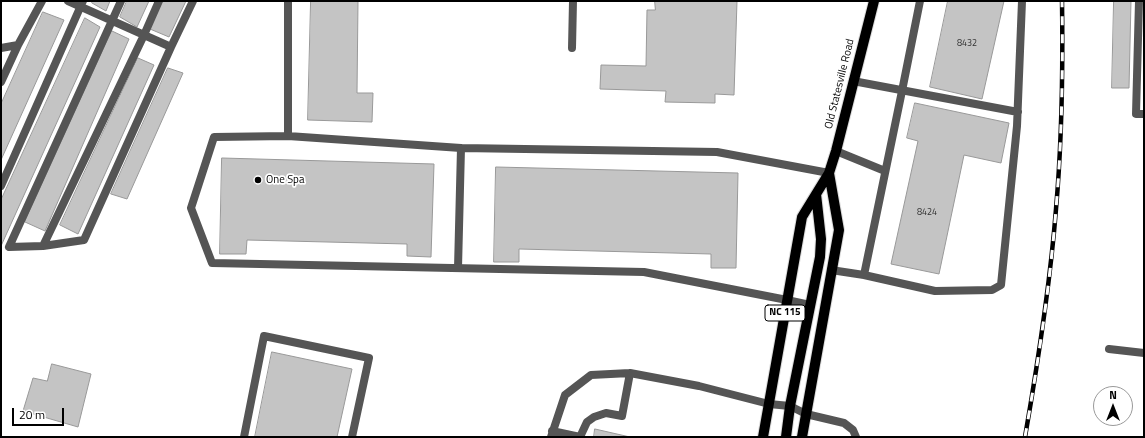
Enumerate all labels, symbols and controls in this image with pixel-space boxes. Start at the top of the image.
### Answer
street label: Old Statesville Road [822,38,858,130]
house number: 8432 [957,39,977,49]
place label: One Spa [266,173,304,187]
marker: One Spa [253,175,263,185]
house number: 8424 [917,208,937,218]
road number: NC 115 [765,305,805,321]
north arrow [1093,386,1133,426]
text: N [1109,387,1117,403]
scale bar [14,400,66,426]
text: 20 m [19,405,45,424]

